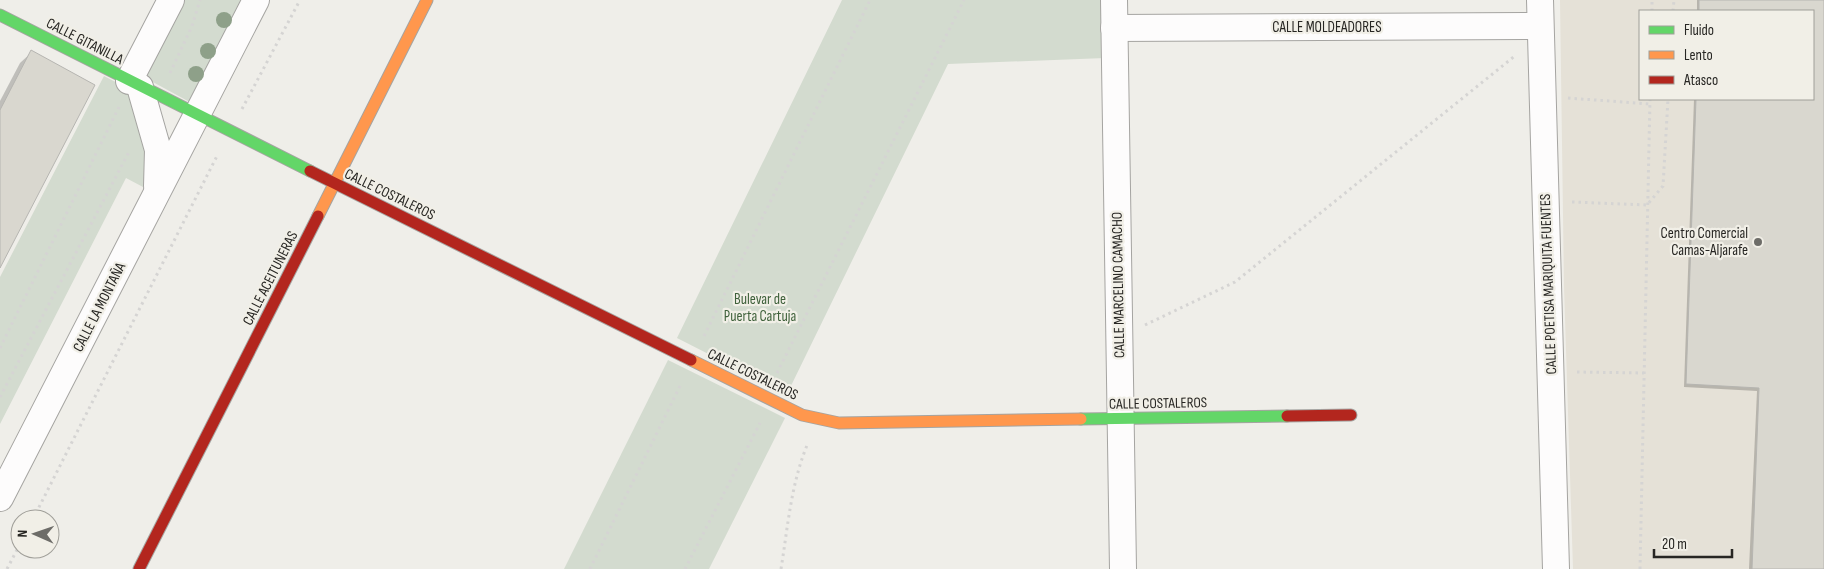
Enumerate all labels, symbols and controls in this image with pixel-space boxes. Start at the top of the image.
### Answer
legend [1639,10,1814,100]
street label: CALLE GITANILLA [43,14,127,69]
street label: CALLE MOLDEADORES [1272,18,1382,37]
text: Fluido [1684,21,1714,40]
text: Lento [1684,46,1713,65]
text: Atasco [1683,71,1718,90]
street label: CALLE COSTALEROS [341,164,438,225]
street label: CALLE POETISA MARIQUITA FUENTES [1536,193,1561,375]
street label: CALLE MARCELINO CAMACHO [1108,212,1129,358]
place label: Centro Comercial Camas-Aljarafe [1661,224,1748,260]
street label: CALLE ACEITUNERAS [239,228,302,328]
marker: Centro Comercial Camas-Aljarafe [1752,236,1764,248]
street label: CALLE LA MONTAÑA [69,259,130,355]
park label: Bulevar de Puerta Cartuja [724,290,796,326]
street label: CALLE COSTALEROS [704,344,801,405]
street label: CALLE COSTALEROS [1109,393,1207,414]
north arrow [10,509,60,559]
scale bar [1654,526,1732,558]
text: N [14,530,31,538]
text: 20 m [1662,535,1687,554]

